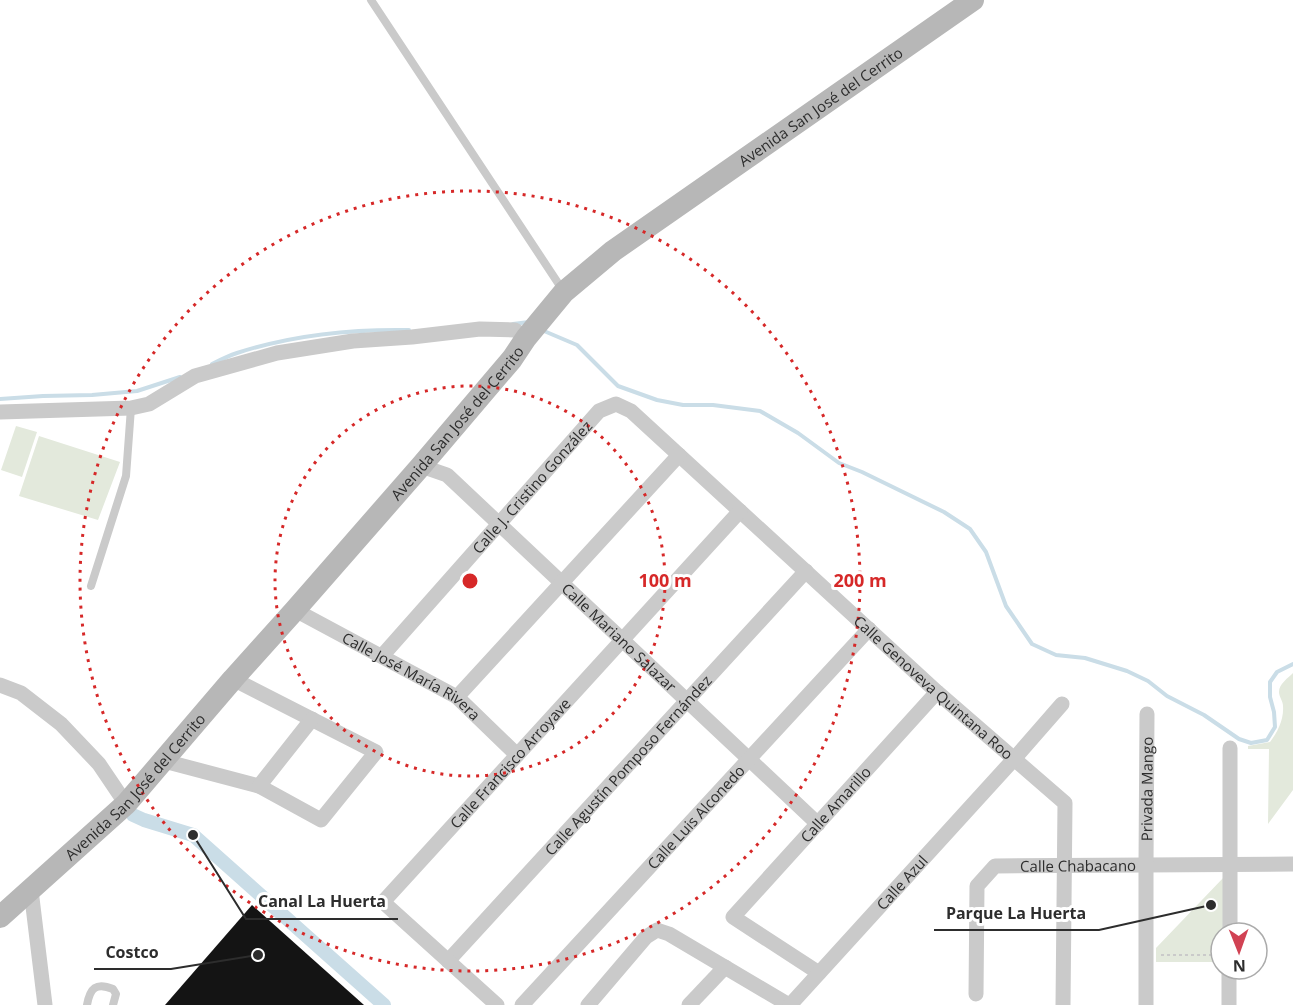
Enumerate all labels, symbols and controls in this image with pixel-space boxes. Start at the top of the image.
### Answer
street label: Avenida San José del Cerrito [734,42,906,171]
street label: Avenida San José del Cerrito [386,342,528,504]
street label: Calle J. Cristino González [468,416,596,558]
text: 100 m [638,568,692,592]
text: 200 m [833,568,887,592]
centre of rings [460,571,480,591]
street label: Calle Mariano Salazar [558,578,681,696]
street label: Calle Genoveva Quintana Roo [850,611,1018,764]
street label: Calle José María Rivera [339,627,485,724]
street label: Calle Agustín Pomposo Fernández [540,671,716,859]
street label: Calle Francisco Arroyave [445,693,575,832]
street label: Avenida San José del Cerrito [60,709,209,864]
street label: Privada Mango [1136,737,1157,841]
street label: Calle Luis Alconedo [642,760,749,873]
street label: Calle Amarillo [796,762,875,846]
street label: Calle Azul [872,851,932,914]
street label: Calle Chabacano [1020,855,1136,876]
callout: Canal La Huerta [246,885,398,919]
text: Canal La Huerta [258,890,386,912]
callout: Parque La Huerta [934,896,1099,930]
text: Parque La Huerta [946,902,1086,924]
north arrow [1209,921,1269,981]
callout: Costco [94,935,171,969]
text: Costco [105,941,159,963]
text: N [1233,955,1246,977]

